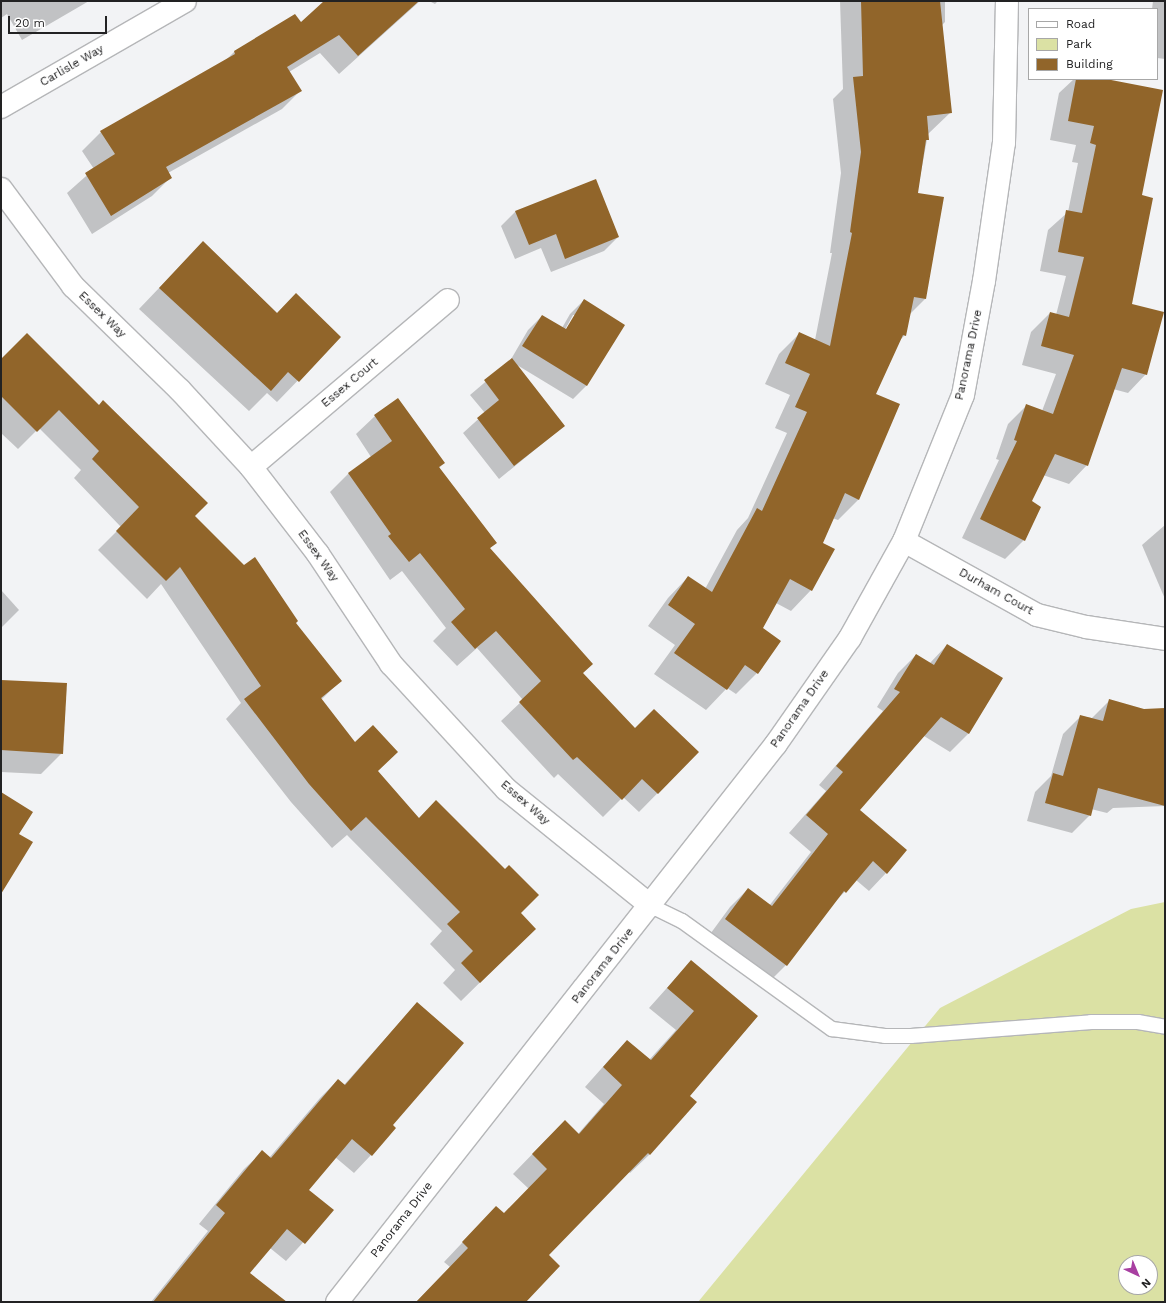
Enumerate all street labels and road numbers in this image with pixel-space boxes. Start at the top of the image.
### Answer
street label: Carlisle Way [37,42,107,90]
street label: Essex Way [75,289,129,341]
street label: Panorama Drive [952,308,986,402]
street label: Essex Court [319,355,381,411]
street label: Essex Way [294,527,342,585]
street label: Durham Court [956,566,1036,618]
street label: Panorama Drive [768,667,832,751]
street label: Essex Way [497,777,553,829]
street label: Panorama Drive [569,925,637,1007]
street label: Panorama Drive [368,1179,436,1261]

